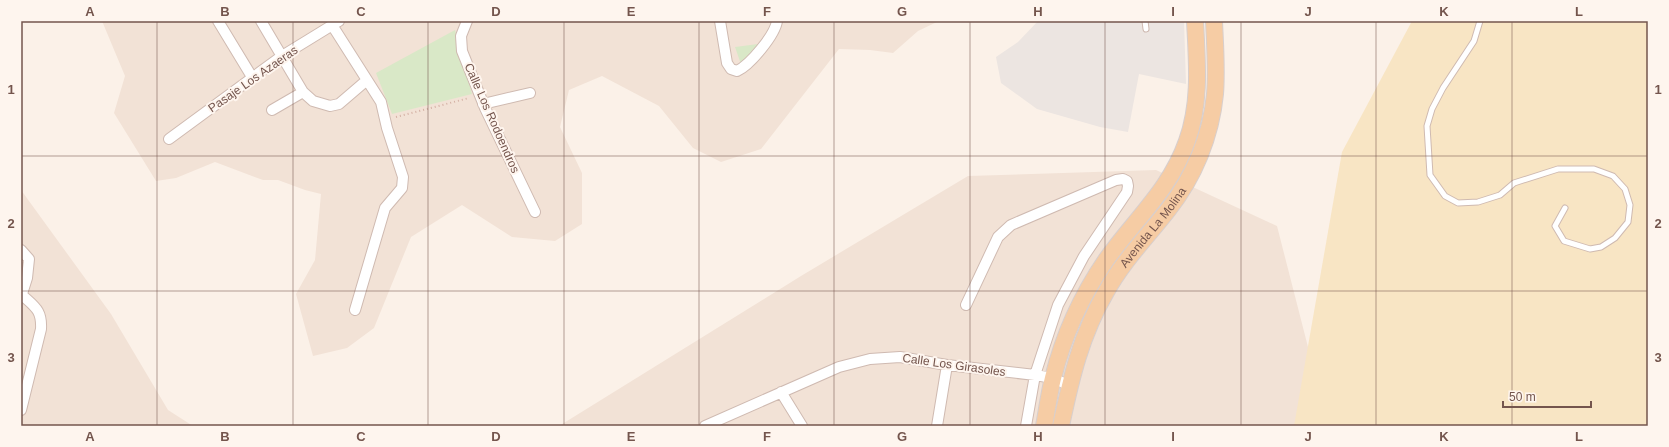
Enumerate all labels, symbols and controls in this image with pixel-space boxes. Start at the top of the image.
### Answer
text: A [85,4,95,19]
text: B [220,4,230,19]
text: C [356,4,366,19]
text: D [491,4,501,19]
text: E [627,4,636,19]
text: F [763,4,771,19]
text: G [897,4,907,19]
text: H [1033,4,1043,19]
text: I [1171,4,1175,19]
text: J [1304,4,1312,19]
text: K [1439,4,1449,19]
text: L [1575,4,1583,19]
street label: Pasaje Los Azaeras [206,43,300,115]
street label: Calle Los Rodoendros [461,61,523,175]
text: 1 [7,82,15,97]
text: 1 [1654,82,1662,97]
street label: Avenida La Molina [1117,184,1189,270]
text: 2 [7,216,15,231]
text: 2 [1654,216,1662,231]
text: 3 [7,350,15,365]
text: 3 [1654,350,1662,365]
street label: Calle Los Girasoles [902,351,1006,379]
scale bar [1503,383,1591,409]
text: 50 m [1509,390,1536,404]
text: A [85,429,95,444]
text: B [220,429,230,444]
text: C [356,429,366,444]
text: D [491,429,501,444]
text: E [627,429,636,444]
text: F [763,429,771,444]
text: G [897,429,907,444]
text: H [1033,429,1043,444]
text: I [1171,429,1175,444]
text: J [1304,429,1312,444]
text: K [1439,429,1449,444]
text: L [1575,429,1583,444]

